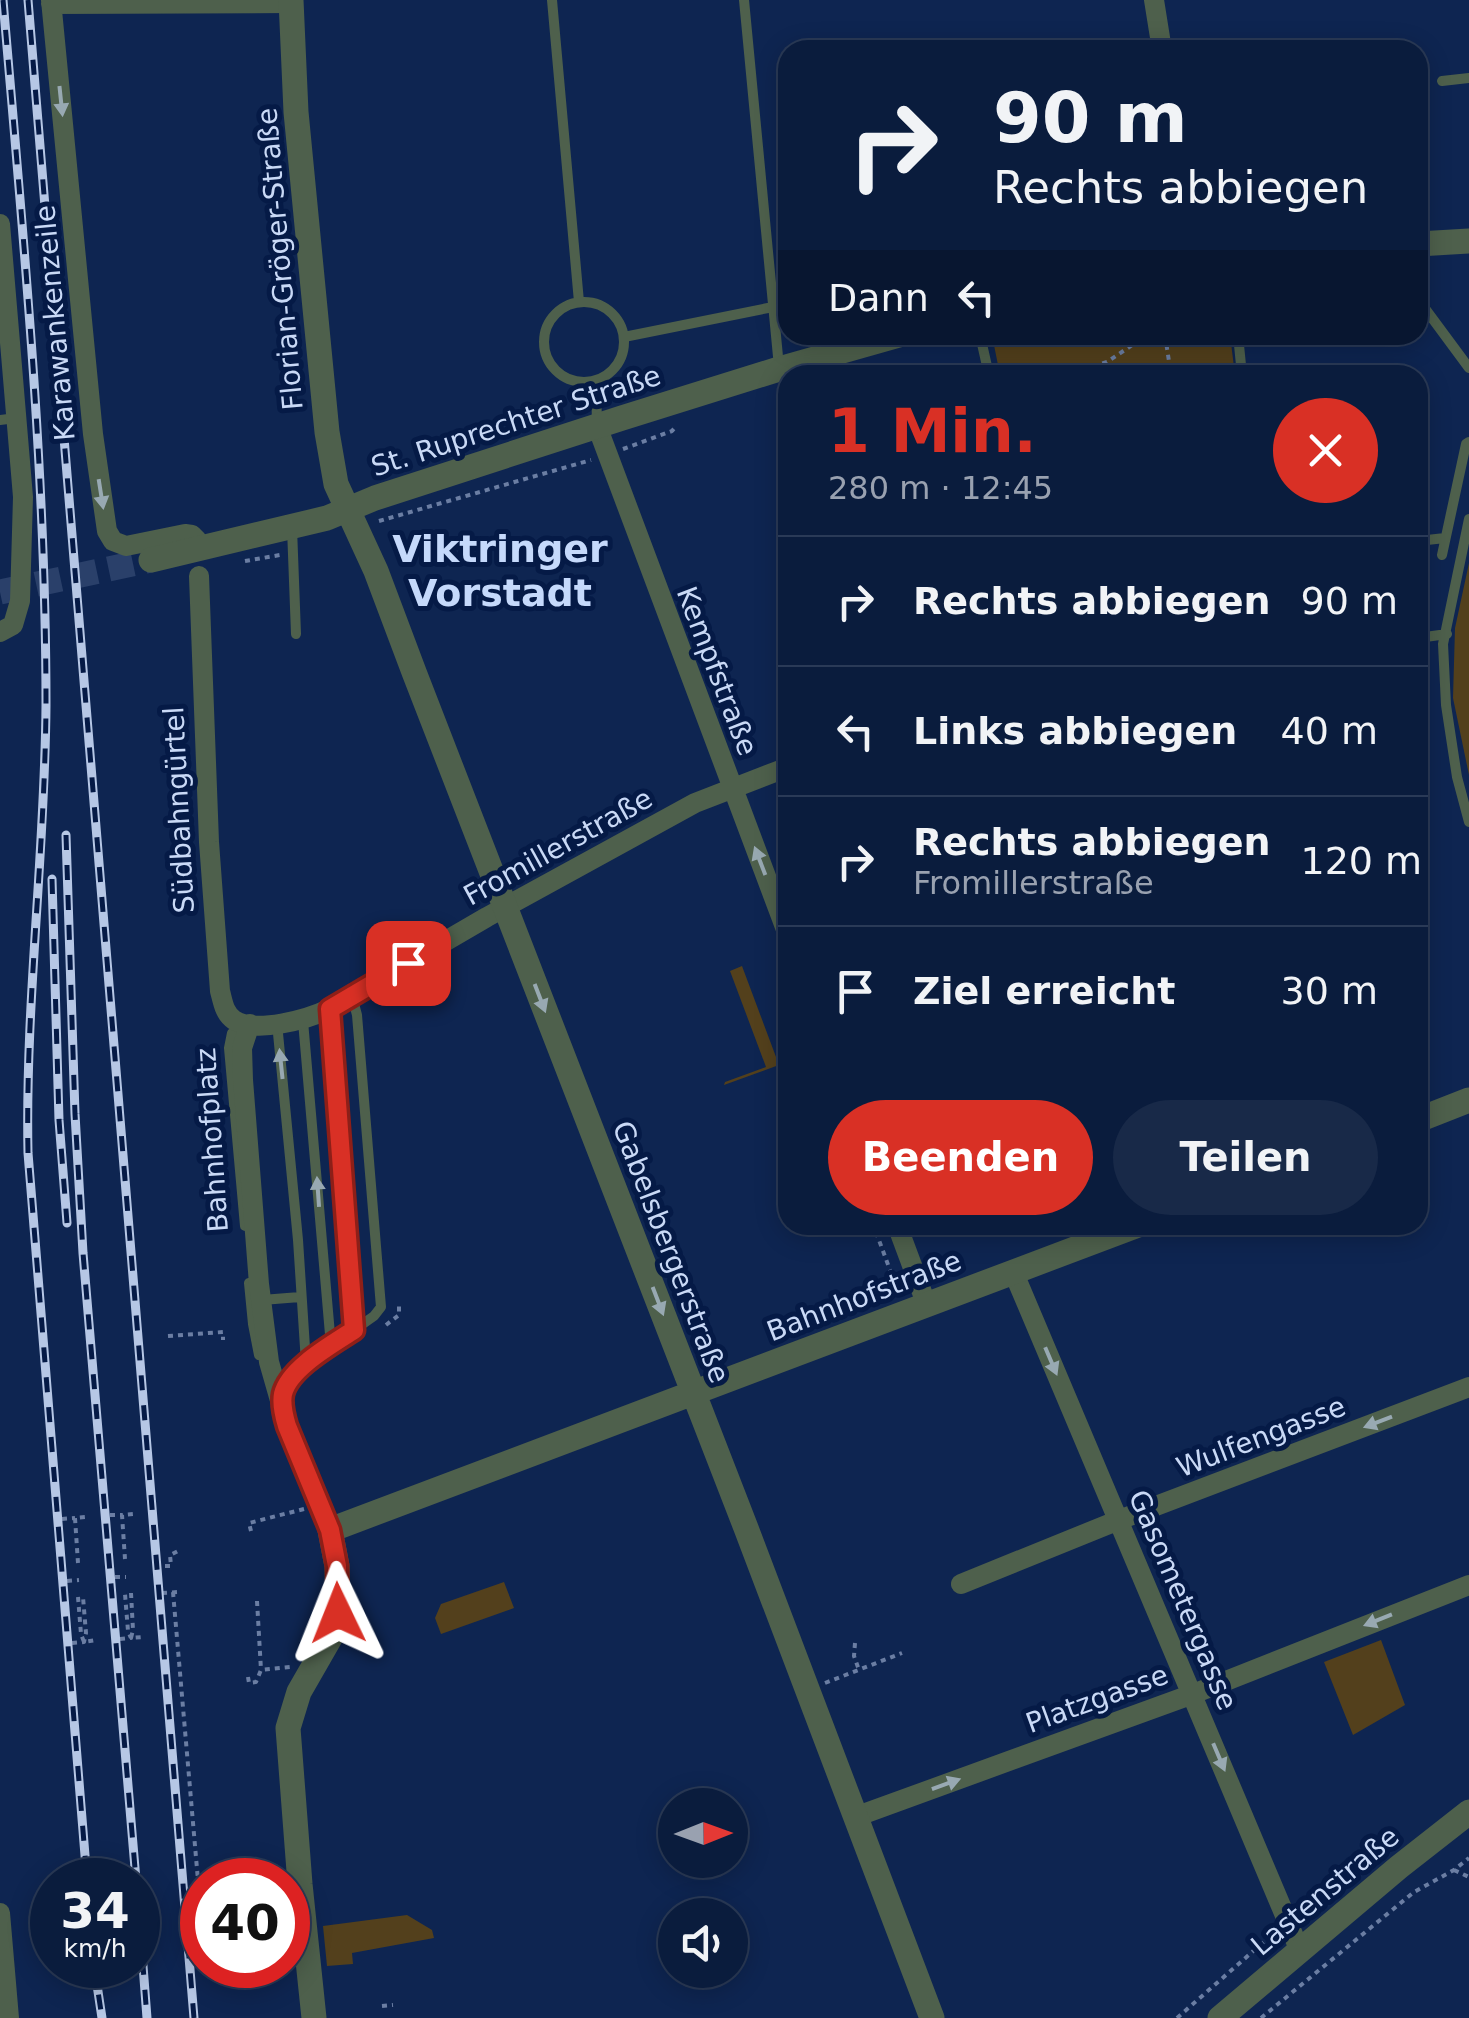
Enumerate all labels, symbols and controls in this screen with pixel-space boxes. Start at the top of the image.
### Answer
text: 90 m [993,77,1188,159]
icon: right [828,80,958,210]
one-way arrow [53,85,69,117]
street label: Florian-Gröger-Straße [250,107,310,411]
text: Rechts abbiegen [993,161,1368,214]
street label: Karawankenzeile [28,204,82,442]
icon: left [949,270,1004,325]
text: Dann [828,276,929,320]
street label: St. Ruprechter Straße [367,359,665,483]
text: 1 Min. [828,396,1036,466]
button: close [1273,398,1378,503]
text: 280 m · 12:45 [828,469,1053,507]
one-way arrow [94,478,110,510]
district label: Viktringer Vorstadt [392,527,608,615]
icon: right [828,574,883,629]
text: Rechts abbiegen [913,579,1271,623]
text: 90 m [1301,579,1398,623]
street label: Kempfstraße [670,582,764,760]
icon: left [828,704,883,759]
street label: Südbahngürtel [157,706,201,914]
text: Links abbiegen [913,709,1237,753]
text: 40 m [1281,709,1378,753]
street label: Fromillerstraße [458,782,658,912]
text: Rechts abbiegen [913,820,1271,864]
icon: right [828,834,883,889]
text: 120 m [1301,839,1422,883]
one-way arrow [752,846,767,876]
text: Fromillerstraße [913,864,1154,902]
pin [366,921,451,1006]
icon: arrive [381,936,436,991]
icon: arrive [828,964,883,1019]
text: Ziel erreicht [913,969,1175,1013]
text: 30 m [1281,969,1378,1013]
one-way arrow [533,983,549,1013]
street label: Bahnhofplatz [189,1047,235,1233]
one-way arrow [273,1047,289,1079]
button: Beenden [828,1100,1093,1215]
button: Teilen [1113,1100,1378,1215]
street label: Gabelsbergerstraße [606,1116,736,1388]
one-way arrow [310,1175,326,1207]
street label: Bahnhofstraße [762,1244,966,1348]
one-way arrow [651,1286,666,1316]
one-way arrow [1044,1346,1060,1376]
street label: Wulfengasse [1172,1390,1350,1484]
one-way arrow [1363,1414,1393,1430]
street label: Gasometergasse [1122,1485,1244,1715]
position arrow [286,1561,390,1665]
one-way arrow [1363,1613,1393,1629]
street label: Platzgasse [1021,1658,1173,1740]
one-way arrow [1211,1742,1227,1772]
one-way arrow [932,1776,962,1791]
north arrow [658,1788,748,1878]
map controls [658,1788,748,1988]
street label: Lastenstraße [1245,1820,1405,1962]
speed limit sign: 40 [180,1858,310,1988]
text: 34 [60,1882,130,1940]
button: sound [658,1898,748,1988]
text: km/h [63,1934,127,1963]

